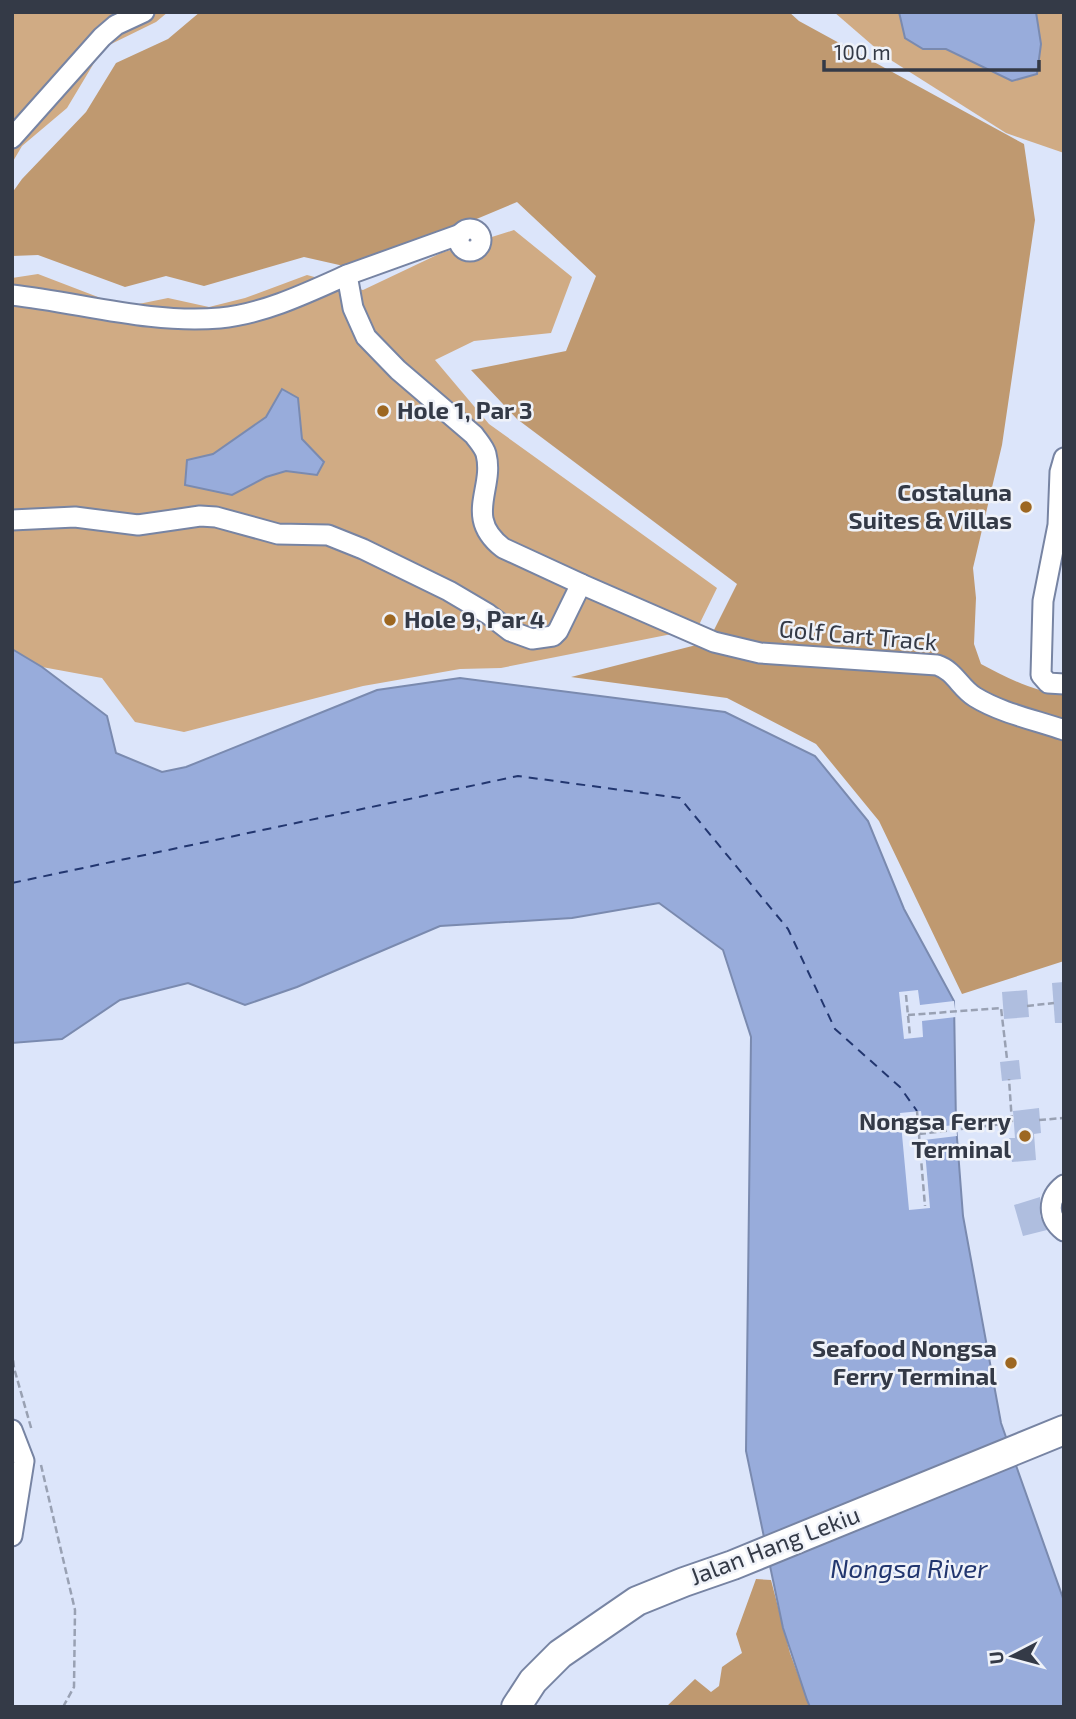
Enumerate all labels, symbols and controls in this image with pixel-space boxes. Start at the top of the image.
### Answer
scale bar [824,28,1039,72]
text: 100 m [834,39,891,64]
place label: Hole 1, Par 3 [397,395,533,424]
marker: Hole 1, Par 3 [375,403,391,419]
place label: Costaluna Suites & Villas [849,477,1012,534]
marker: Costaluna Suites & Villas [1018,499,1034,515]
place label: Hole 9, Par 4 [404,604,545,633]
marker: Hole 9, Par 4 [382,612,398,628]
street label: Golf Cart Track [778,613,938,656]
place label: Nongsa Ferry Terminal [859,1106,1011,1163]
marker: Nongsa Ferry Terminal [1017,1128,1033,1144]
place label: Seafood Nongsa Ferry Terminal [812,1333,997,1390]
marker: Seafood Nongsa Ferry Terminal [1003,1355,1019,1371]
street label: Jalan Hang Lekiu [685,1499,864,1590]
water label: Nongsa River [830,1552,988,1583]
north arrow [978,1621,1048,1691]
text: U [983,1650,1008,1666]

